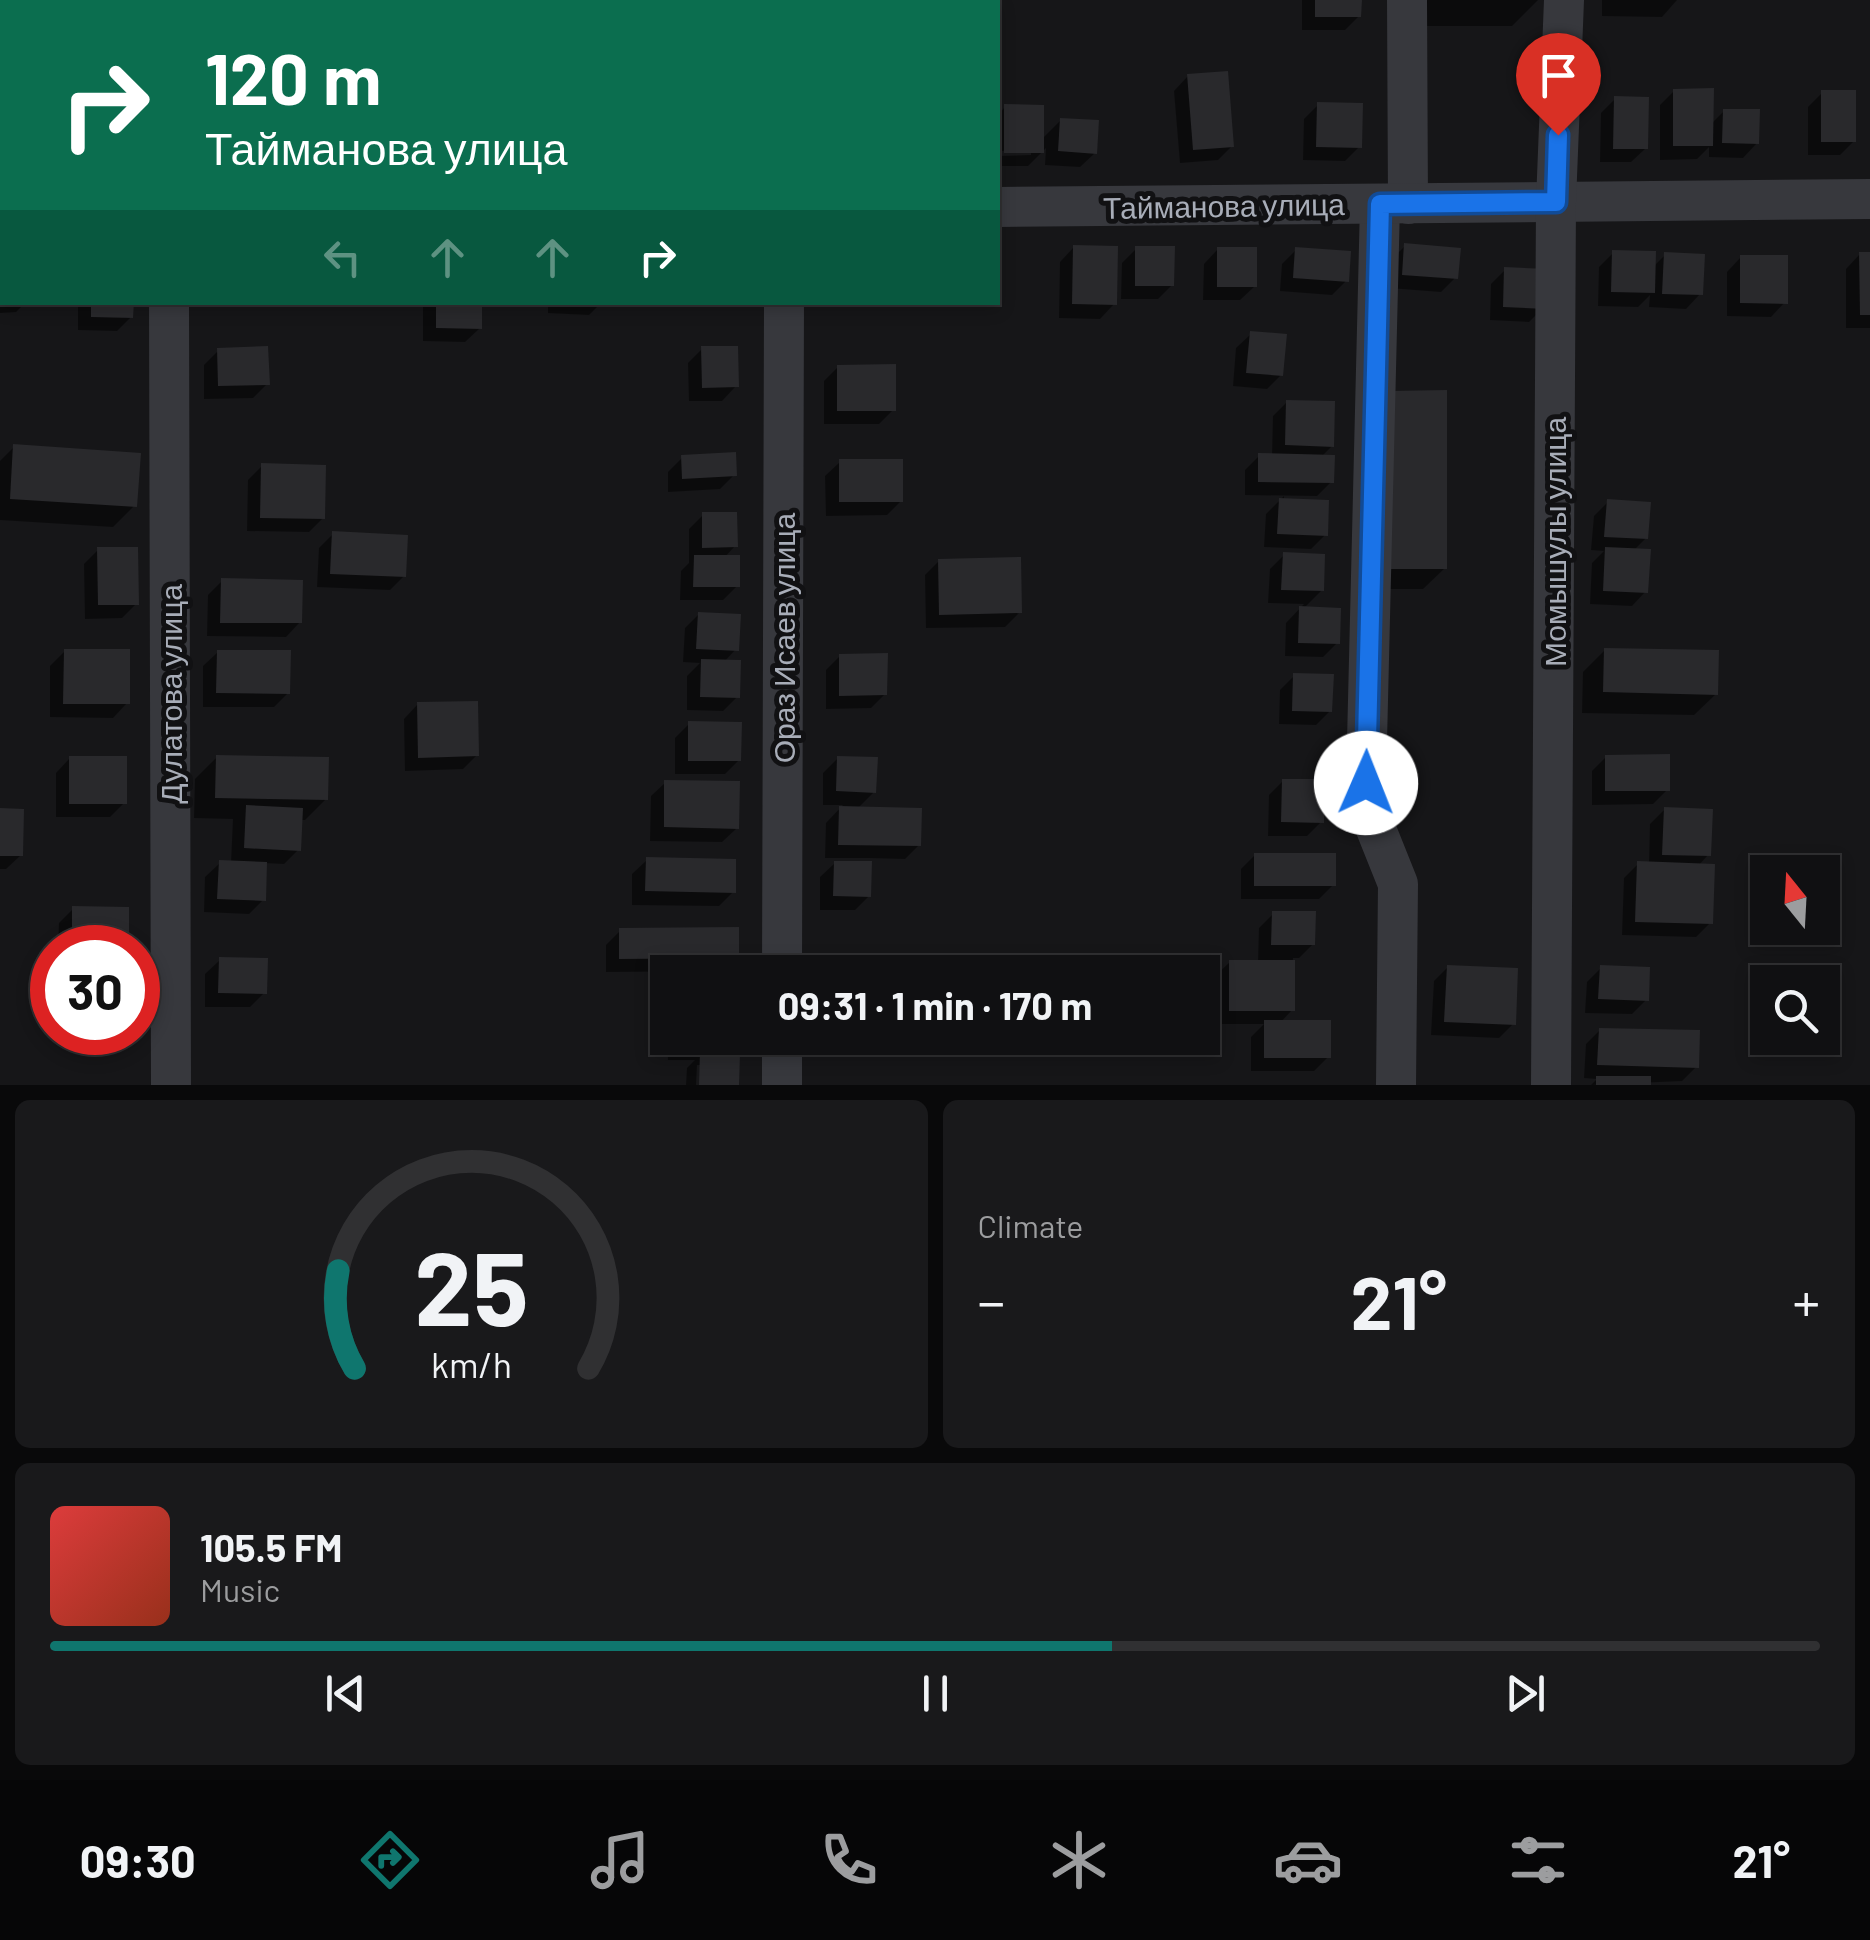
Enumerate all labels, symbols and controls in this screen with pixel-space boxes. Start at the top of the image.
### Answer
pin [1516,33,1601,136]
text: 120 m [205,35,381,119]
icon: right [40,40,170,170]
icon: arrive [1531,48,1586,103]
text: Тайманова улица [205,120,568,174]
street label: Тайманова улица [1103,185,1345,225]
icon: left [315,230,370,285]
icon: ahead [420,230,475,285]
icon: ahead [525,230,580,285]
icon: right [630,230,685,285]
street label: Момышулы улица [1536,417,1572,667]
street label: Ораз Исаев улица [765,512,801,763]
street label: Дулатова улица [152,584,188,804]
position arrow [1314,731,1418,835]
north arrow [1750,855,1840,945]
map controls [1750,855,1840,1055]
speed limit sign: 30 [30,925,160,1055]
button: search [1750,965,1840,1055]
text: 09:31 · 1 min · 170 m [778,982,1092,1028]
text: Climate [978,1206,1083,1244]
text: 25 [414,1222,528,1347]
text: 21° [1351,1255,1447,1345]
text: − [978,1267,1005,1333]
text: + [1792,1267,1820,1333]
text: km/h [431,1342,512,1385]
text: 105.5 FM [200,1524,342,1570]
text: Music [200,1570,280,1608]
icon: previous [318,1666,373,1721]
icon: pause [908,1666,963,1721]
icon: next [1498,1666,1553,1721]
icon: directions [355,1825,425,1895]
icon: music [585,1825,655,1895]
icon: phone [814,1825,884,1895]
icon: climate [1044,1825,1114,1895]
icon: car [1273,1825,1343,1895]
icon: filters [1503,1825,1573,1895]
text: 09:30 [80,1833,196,1887]
text: 21° [1732,1833,1790,1887]

